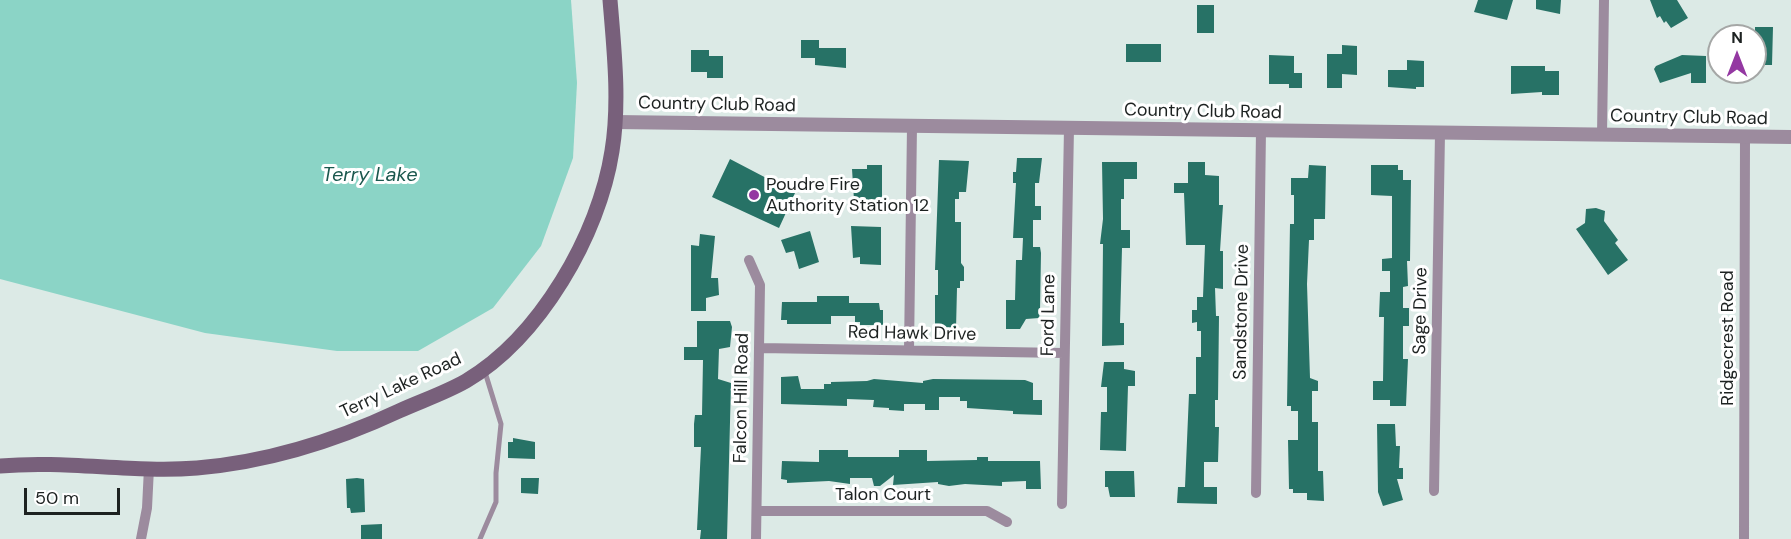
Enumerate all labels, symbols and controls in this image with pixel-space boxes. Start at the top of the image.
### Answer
north arrow [1707,24,1767,84]
text: N [1731,27,1743,48]
street label: Country Club Road [638,93,796,117]
street label: Country Club Road [1124,100,1282,124]
street label: Country Club Road [1610,106,1768,130]
water label: Terry Lake [322,164,418,188]
place label: Poudre Fire Authority Station 12 [766,174,929,216]
marker: Poudre Fire Authority Station 12 [747,188,761,202]
street label: Sandstone Drive [1230,244,1254,380]
street label: Sage Drive [1409,267,1433,355]
street label: Ridgecrest Road [1717,270,1739,406]
street label: Ford Lane [1037,274,1061,356]
street label: Red Hawk Drive [848,322,976,346]
street label: Falcon Hill Road [730,333,754,463]
street label: Terry Lake Road [337,348,465,424]
scale bar [27,476,123,514]
street label: Talon Court [835,484,931,506]
text: 50 m [35,486,79,510]

